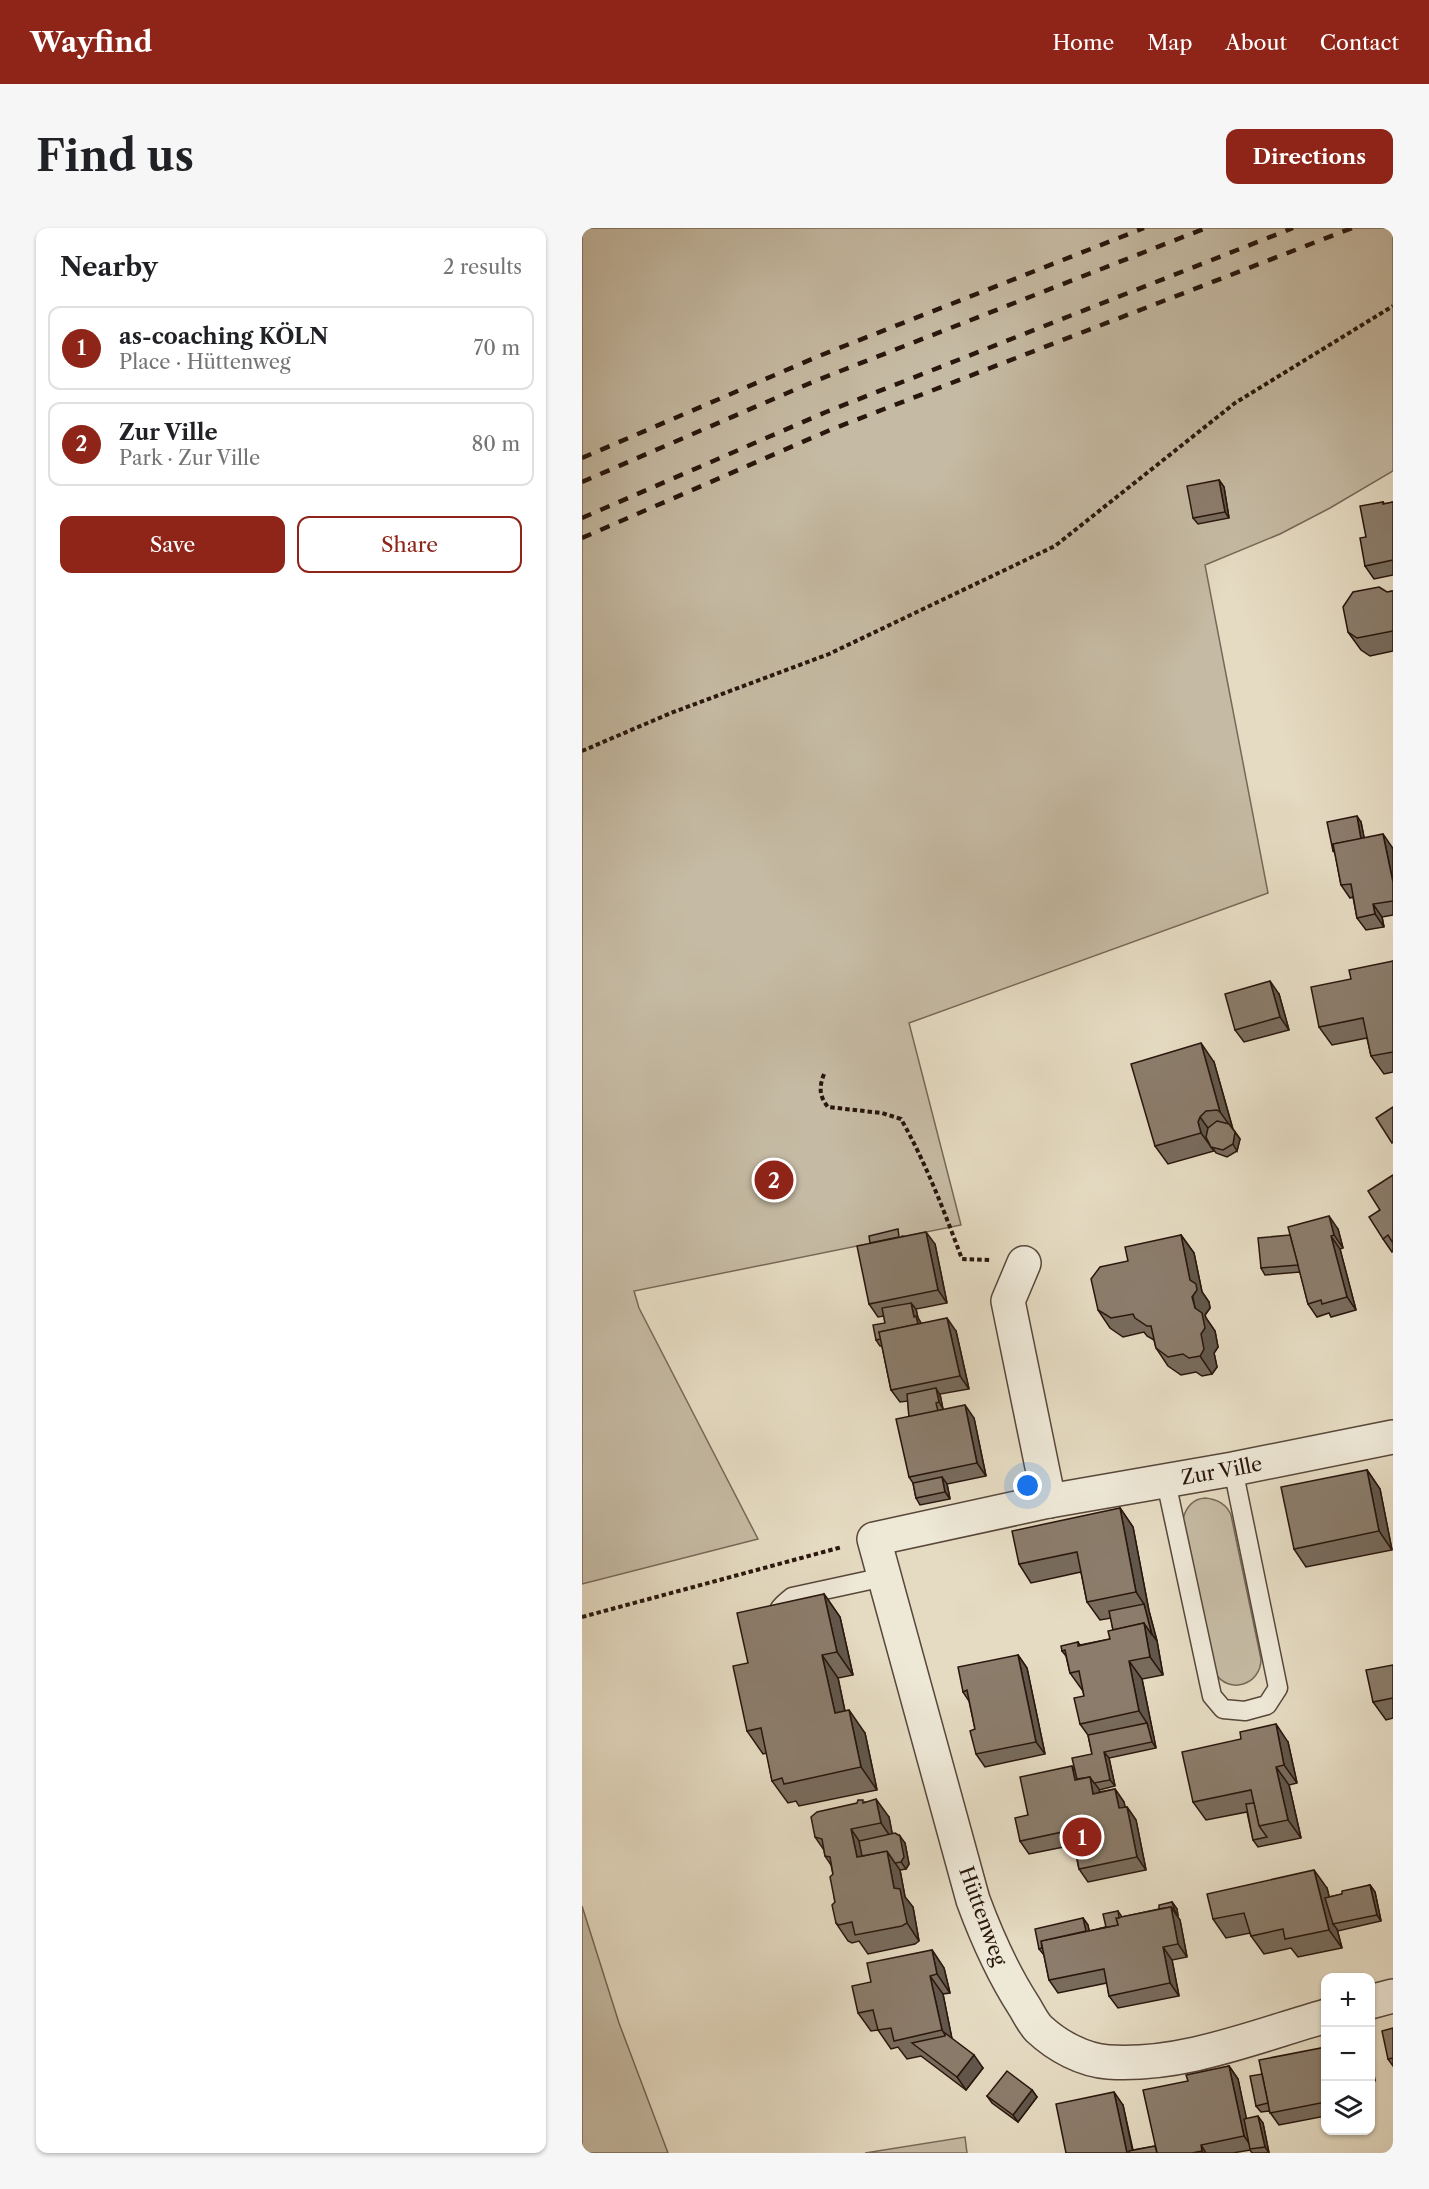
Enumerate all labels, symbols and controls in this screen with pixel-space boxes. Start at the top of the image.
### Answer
text: Wayfind [30,25,152,59]
text: Home [1053,30,1114,55]
text: Map [1147,30,1192,55]
text: About [1225,30,1287,55]
text: Contact [1320,30,1399,55]
button: Directions [1226,129,1393,184]
text: Find us [36,130,194,182]
text: Nearby [60,251,158,283]
text: 2 results [443,255,522,279]
text: as-coaching KÖLN [119,323,328,350]
text: 1 [77,336,86,360]
text: 70 m [474,336,520,360]
text: Place · Hüttenweg [119,350,291,374]
text: Zur Ville [119,419,218,446]
text: 2 [76,432,87,456]
text: 80 m [472,432,520,456]
text: Park · Zur Ville [119,446,260,470]
button: Save [60,516,285,573]
button: Share [297,516,522,573]
pin: 2 [754,1158,794,1202]
street label: Zur Ville [1179,1451,1264,1490]
your location [1013,1471,1042,1500]
pin: 1 [1062,1814,1102,1860]
street label: Hüttenweg [954,1863,1012,1969]
map controls [1321,1973,1375,2135]
button: + [1321,1973,1375,2027]
button: − [1321,2027,1375,2081]
button: layers [1321,2081,1375,2135]

